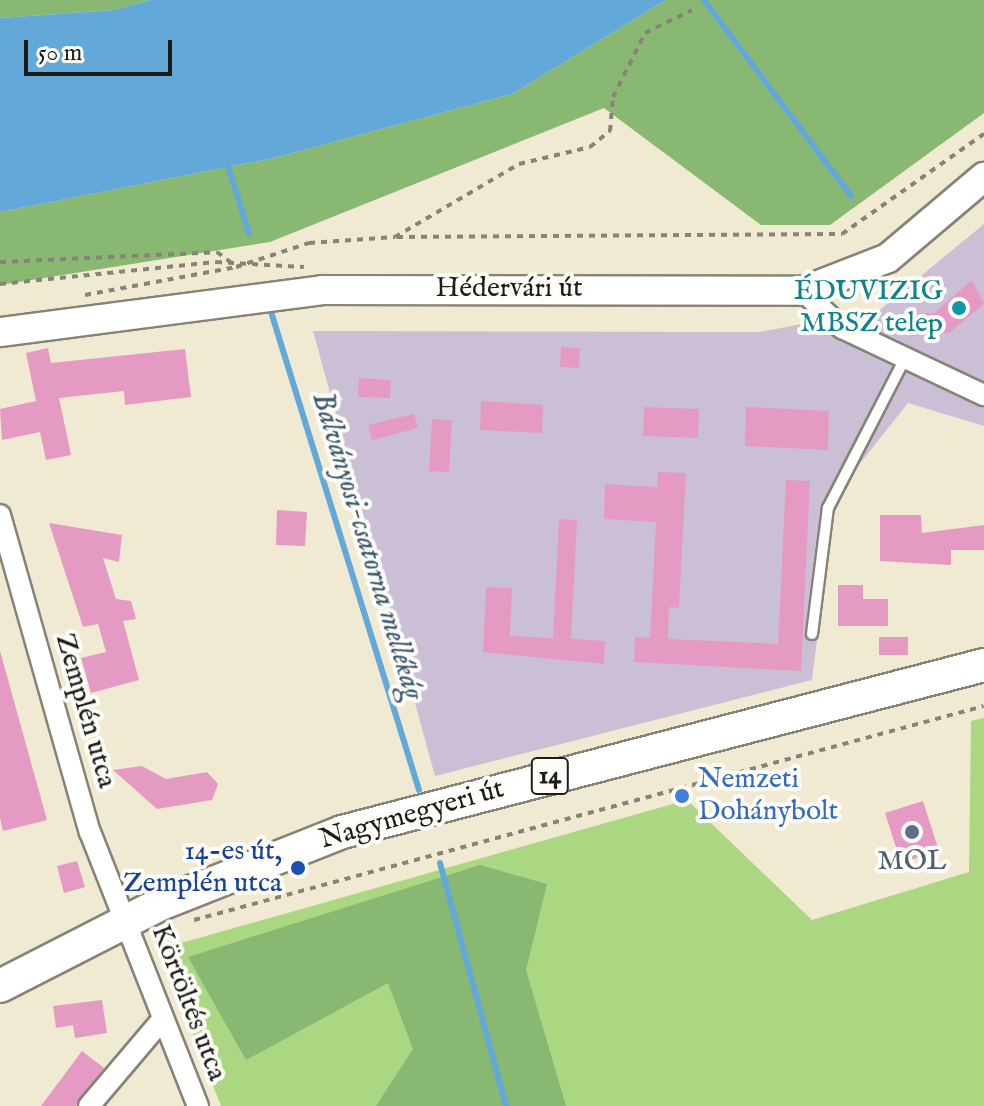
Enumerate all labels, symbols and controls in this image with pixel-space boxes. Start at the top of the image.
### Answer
scale bar [28,24,176,74]
text: 50 m [38,38,82,69]
street label: Hédervári út [435,272,583,306]
place label: ÉDUVIZIG MBSZ telep [794,275,943,341]
marker: ÉDUVIZIG MBSZ telep [950,299,968,317]
water label: Bálványosi-csatorna mellékág [303,388,431,704]
street label: Zemplén utca [47,630,123,792]
road number: 14 [530,754,570,798]
place label: Nemzeti Dohánybolt [698,763,838,829]
street label: Nagymegyeri út [316,773,508,857]
marker: Nemzeti Dohánybolt [673,787,691,805]
marker: MOL [903,823,921,841]
place label: 14-es út, Zemplén utca [123,835,282,901]
place label: MOL [878,845,946,879]
marker: 14-es út, Zemplén utca [289,859,307,877]
street label: Körtöltés utca [143,920,233,1086]

